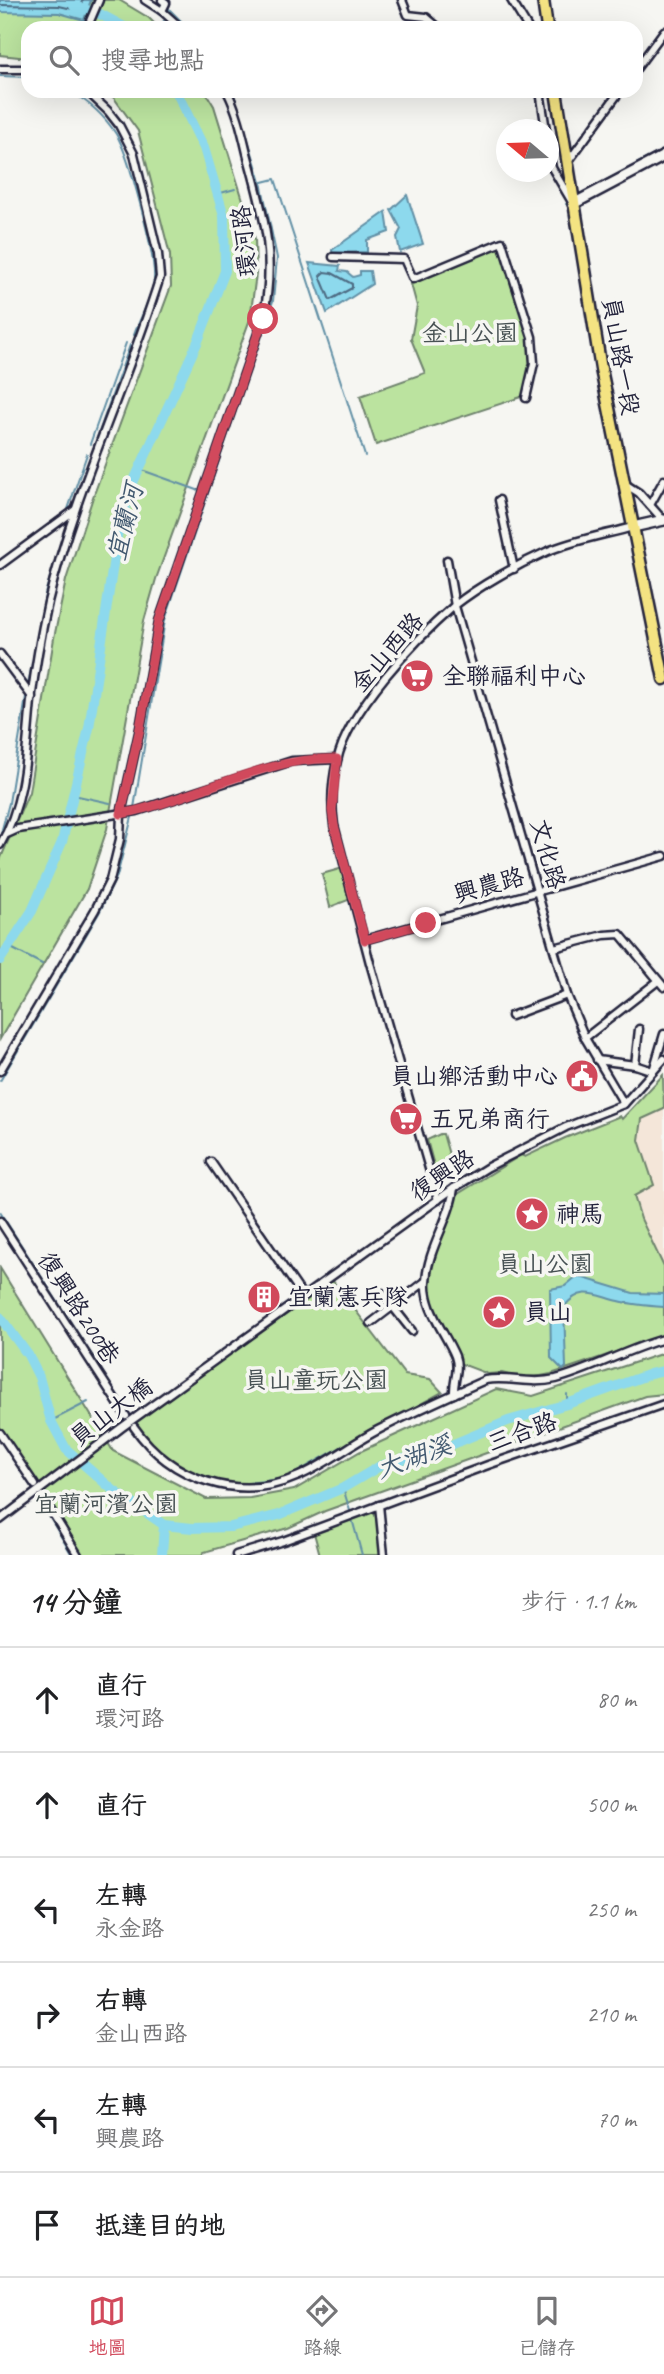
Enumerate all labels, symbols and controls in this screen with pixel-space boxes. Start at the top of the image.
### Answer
search box [21,21,643,98]
icon: search [45,41,83,79]
text: 搜尋地點 [101,44,205,77]
north arrow [496,119,559,182]
street label: 環河路 [225,204,263,278]
street label: 員山路一段 [596,294,646,418]
route start [247,303,278,334]
park label: 金山公園 [422,318,518,348]
water label: 宜蘭河 [100,476,151,564]
street label: 金山西路 [344,606,430,698]
supermarket icon: 全聯福利中心 [398,657,436,695]
place label: 全聯福利中心 [442,661,586,691]
street label: 文化路 [524,815,572,893]
street label: 興農路 [450,861,528,909]
route end [410,907,441,938]
public building icon: 員山鄉活動中心 [563,1057,601,1095]
place label: 員山鄉活動中心 [390,1061,558,1091]
supermarket icon: 五兄弟商行 [387,1100,425,1138]
place label: 五兄弟商行 [430,1104,550,1134]
street label: 復興路 [404,1142,480,1208]
place icon: 神馬 [513,1195,551,1233]
place label: 神馬 [556,1199,604,1229]
street label: 復興路200巷 [31,1246,127,1370]
park label: 員山公園 [497,1249,593,1279]
building icon: 宜蘭憲兵隊 [245,1278,283,1316]
place label: 宜蘭憲兵隊 [288,1282,408,1312]
place icon: 員山 [480,1293,518,1331]
place label: 員山 [524,1297,572,1327]
park label: 員山童玩公園 [244,1365,388,1395]
street label: 員山大橋 [64,1371,158,1453]
street label: 三合路 [483,1406,561,1458]
water label: 大湖溪 [372,1427,458,1486]
park label: 宜蘭河濱公園 [34,1489,178,1519]
text: 14 分鐘 [28,1583,122,1621]
text: 步行 · 1.1 km [521,1587,636,1616]
text: 直行 [95,1669,147,1702]
icon: ahead [28,1681,66,1719]
text: 80 m [597,1685,636,1714]
text: 環河路 [95,1704,164,1733]
icon: ahead [28,1786,66,1824]
text: 直行 [95,1789,147,1822]
text: 500 m [587,1790,636,1819]
text: 左轉 [95,1879,147,1912]
icon: left [28,1891,66,1929]
text: 250 m [587,1895,636,1924]
text: 永金路 [95,1914,164,1943]
text: 右轉 [95,1984,147,2017]
icon: right [28,1996,66,2034]
text: 210 m [587,2000,636,2029]
text: 金山西路 [95,2019,187,2048]
text: 左轉 [95,2089,147,2122]
icon: left [28,2101,66,2139]
text: 70 m [597,2105,636,2134]
text: 興農路 [95,2124,164,2153]
icon: arrive [28,2206,66,2244]
text: 抵達目的地 [95,2209,225,2242]
tab: 地圖 [88,2292,127,2360]
tab: 路線 [303,2292,342,2360]
tab: 已儲存 [518,2292,576,2360]

